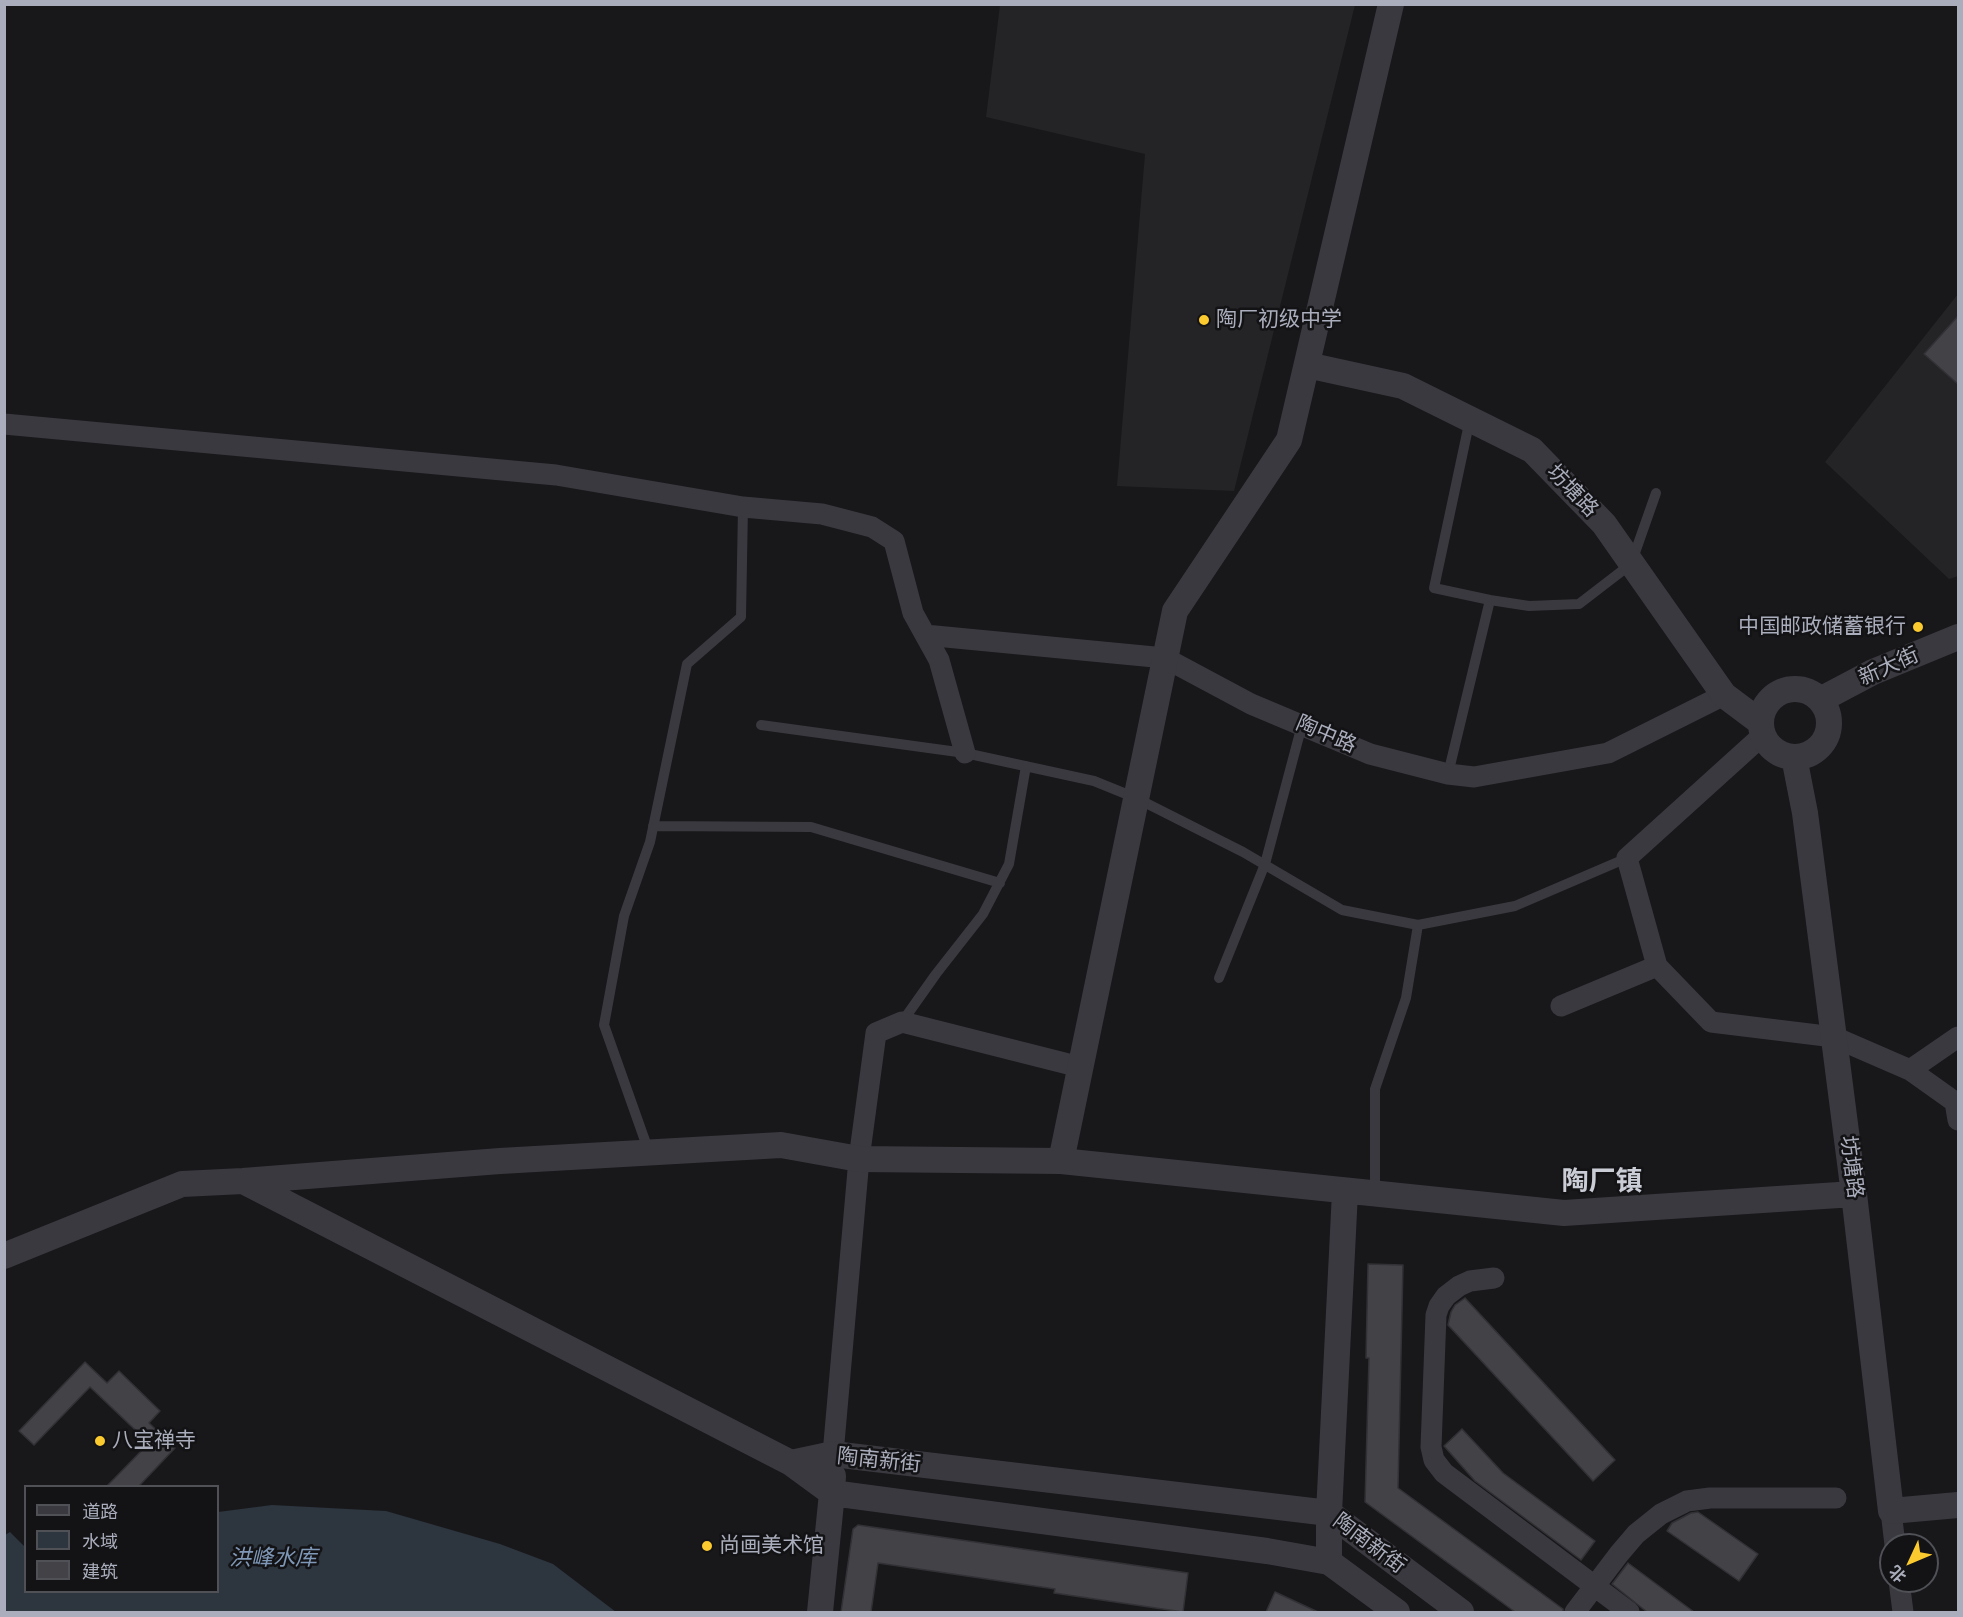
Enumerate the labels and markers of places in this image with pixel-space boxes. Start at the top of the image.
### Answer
place label: 陶厂初级中学 [1216,307,1342,333]
marker: 陶厂初级中学 [1197,313,1211,327]
place label: 中国邮政储蓄银行 [1738,614,1906,640]
marker: 中国邮政储蓄银行 [1911,620,1925,634]
place label: 八宝禅寺 [112,1428,196,1454]
marker: 八宝禅寺 [93,1434,107,1448]
place label: 尚画美术馆 [719,1533,824,1559]
marker: 尚画美术馆 [700,1539,714,1553]

